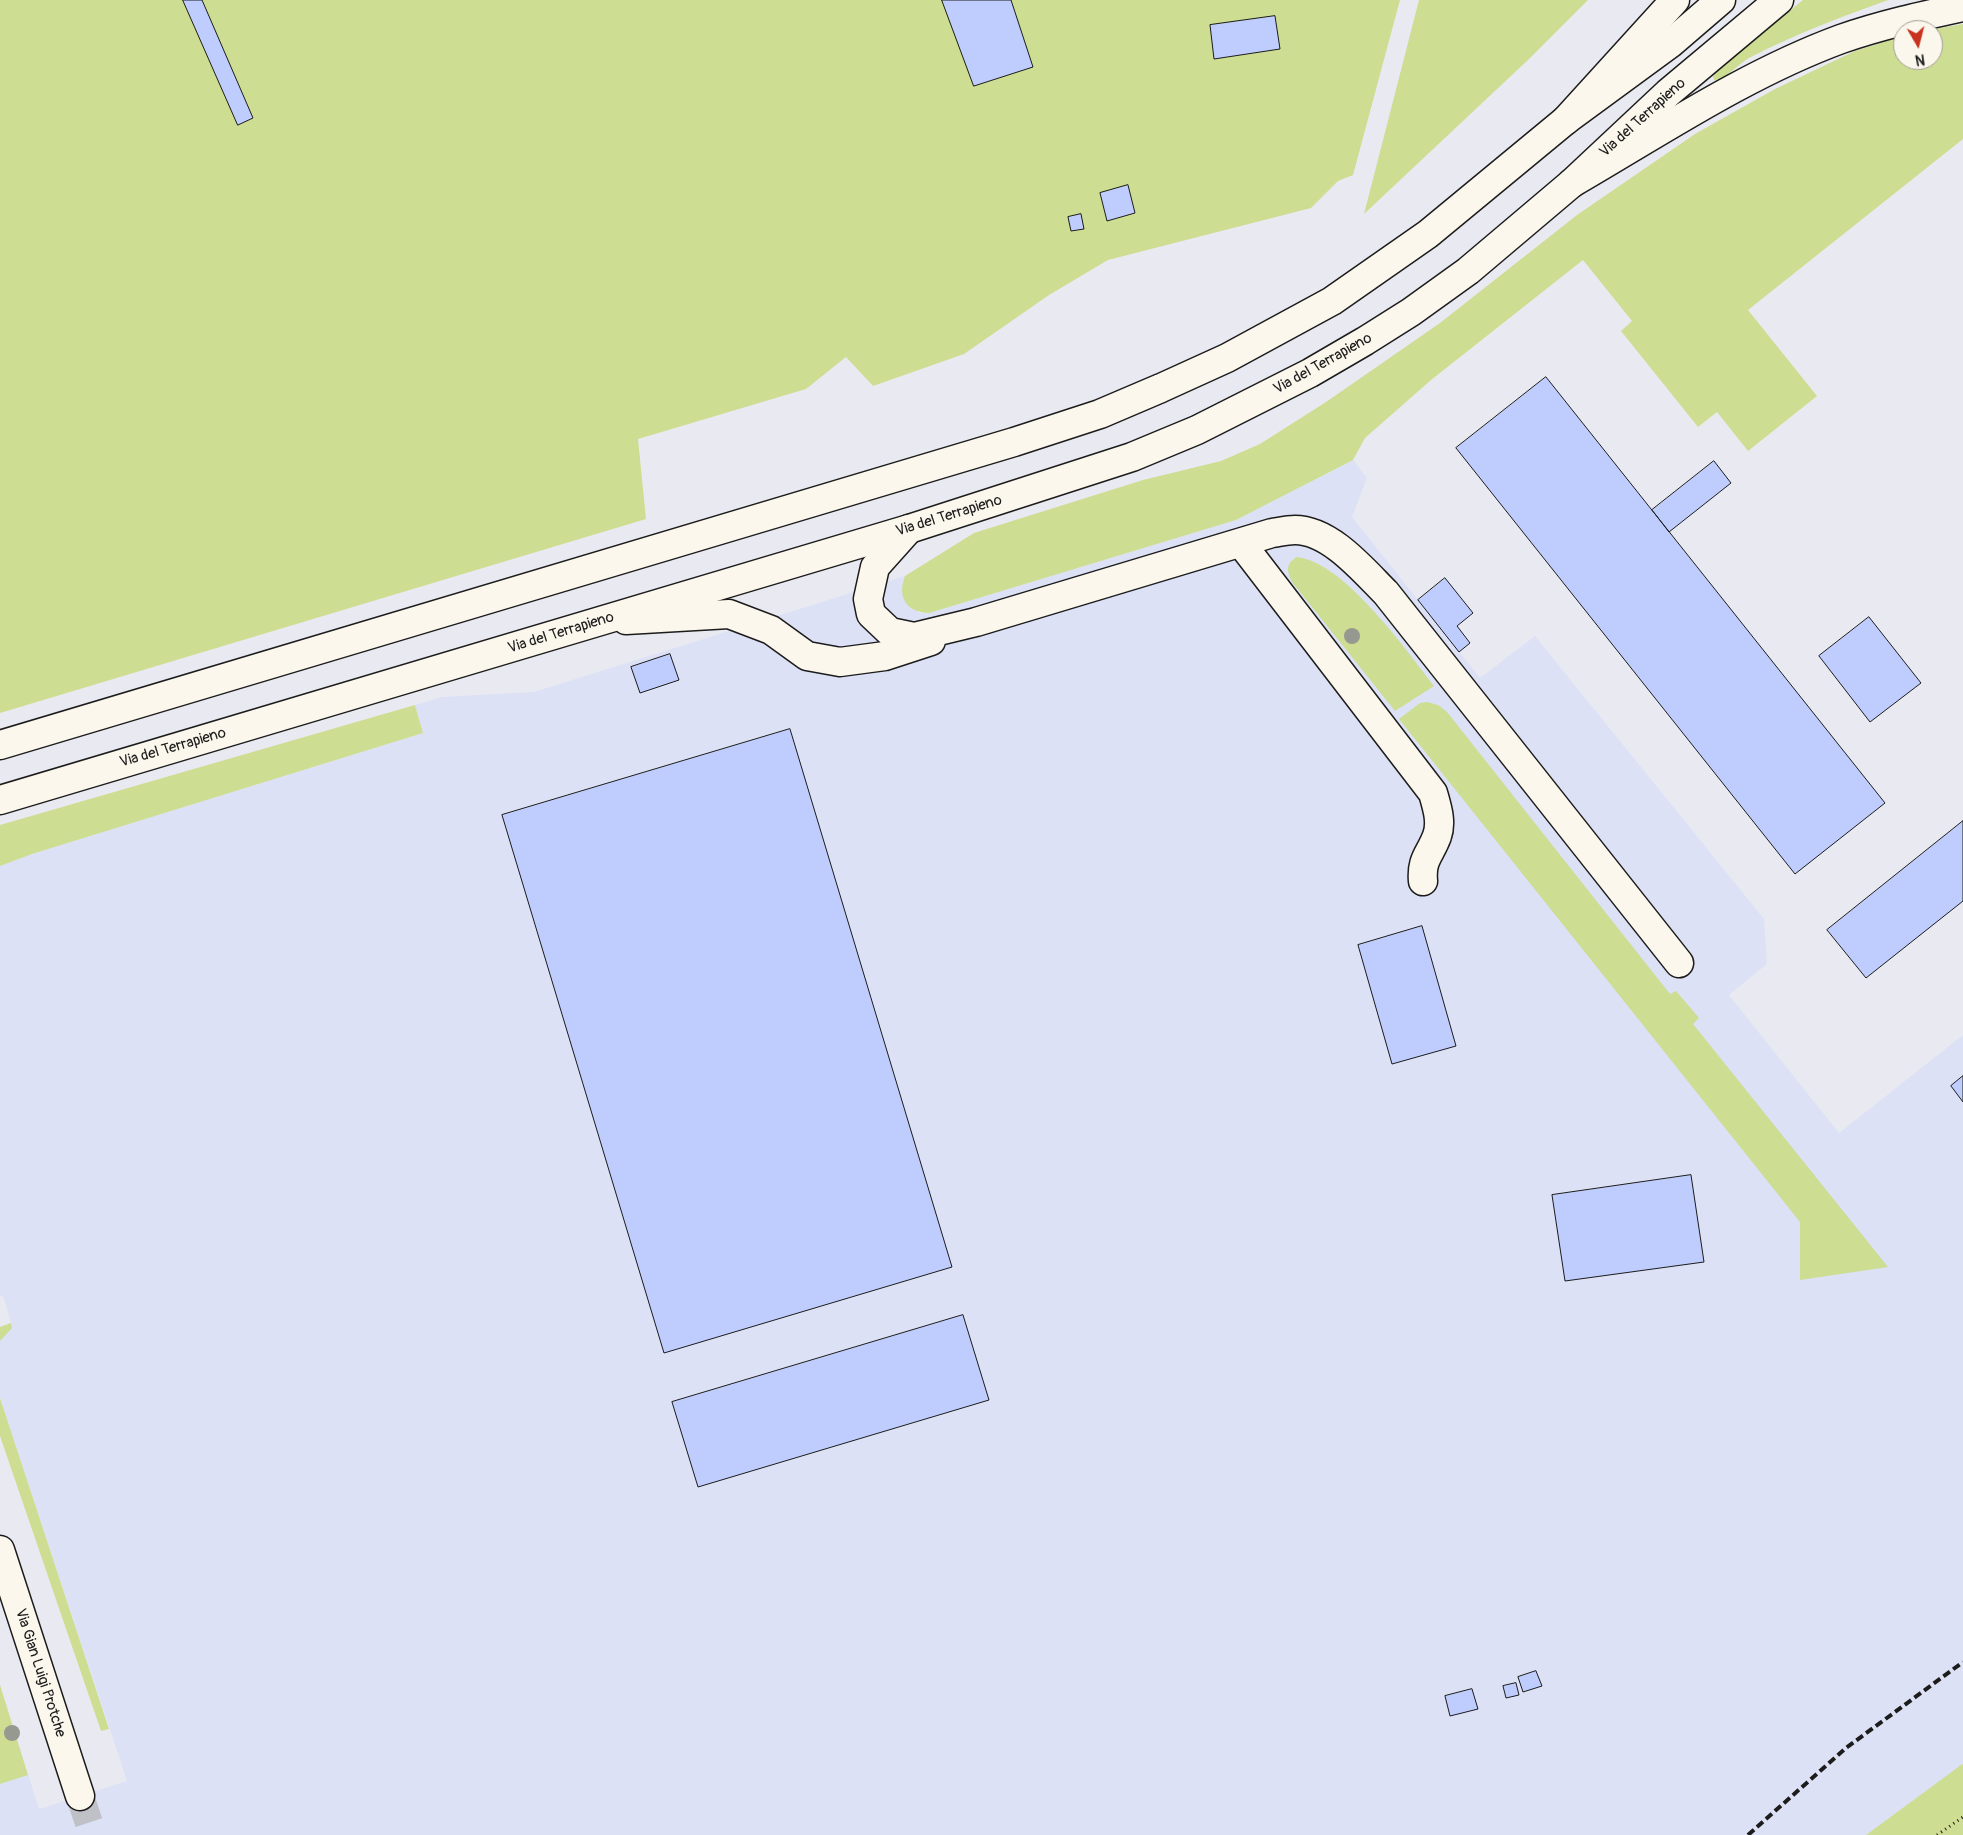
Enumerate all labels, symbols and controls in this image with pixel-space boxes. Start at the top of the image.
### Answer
north arrow [1893,20,1943,70]
text: N [1914,50,1926,68]
street label: Via del Terrapieno [1596,75,1690,161]
street label: Via del Terrapieno [1271,330,1375,398]
street label: Via del Terrapieno [894,491,1004,541]
street label: Via del Terrapieno [506,608,616,658]
street label: Via del Terrapieno [118,724,228,772]
street label: Via Gian Luigi Protche [11,1606,69,1740]

